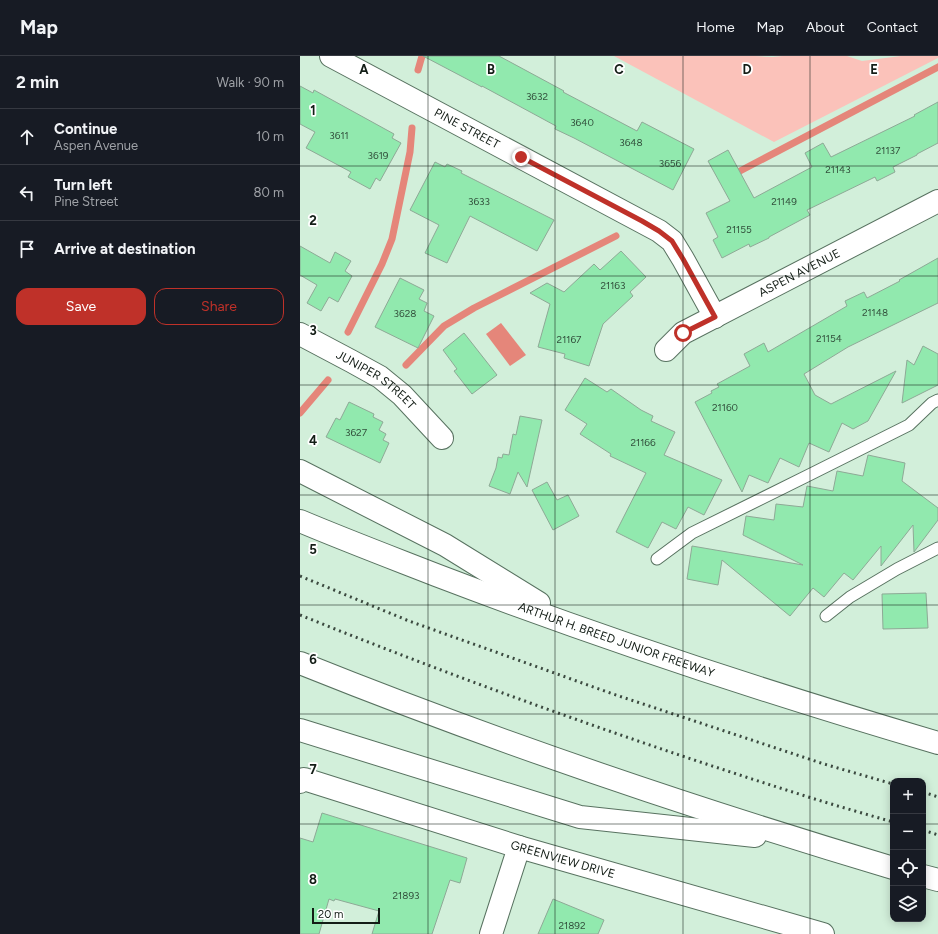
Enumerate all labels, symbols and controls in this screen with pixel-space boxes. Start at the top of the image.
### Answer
text: Map [20,16,58,39]
text: Home [696,19,735,36]
text: Map [757,19,784,36]
text: About [806,19,845,36]
text: Contact [867,19,918,36]
text: A [359,62,369,77]
text: B [487,62,495,77]
text: C [614,62,624,77]
text: D [742,62,752,77]
text: E [870,62,878,77]
text: 2 min [16,72,59,92]
text: Walk · 90 m [217,75,284,90]
house number: 3632 [526,90,548,103]
text: 1 [310,103,316,118]
street label: PINE STREET [432,105,502,152]
house number: 3640 [570,116,594,129]
text: Continue [54,120,117,138]
icon: ahead [16,126,38,148]
text: 10 m [256,129,284,144]
house number: 3611 [329,129,349,142]
house number: 3648 [619,136,643,149]
text: Aspen Avenue [54,138,138,153]
house number: 21137 [876,144,901,157]
route end [512,148,530,166]
house number: 3619 [368,149,389,162]
house number: 3656 [659,157,682,170]
house number: 21143 [825,163,851,176]
text: Turn left [54,176,112,194]
icon: left [16,182,38,204]
text: 80 m [253,185,284,200]
text: Pine Street [54,194,119,209]
house number: 3633 [468,195,490,208]
house number: 21149 [771,195,797,208]
text: 2 [309,213,317,228]
house number: 21155 [726,223,752,236]
icon: arrive [16,238,38,260]
text: Arrive at destination [54,240,195,258]
street label: ASPEN AVENUE [756,246,842,300]
house number: 21163 [601,279,625,292]
button: Save [16,288,146,325]
button: Share [154,288,284,325]
house number: 21148 [862,306,888,319]
house number: 3628 [394,307,416,320]
text: 3 [309,323,317,338]
route start [674,324,692,342]
house number: 21154 [816,332,842,345]
house number: 21167 [557,333,582,346]
street label: JUNIPER STREET [334,347,419,412]
house number: 21160 [712,401,738,414]
house number: 3627 [345,426,368,439]
text: 4 [309,433,317,448]
house number: 21166 [630,436,656,449]
text: 5 [309,542,317,557]
street label: ARTHUR H. BREED JUNIOR FREEWAY [516,599,717,680]
text: 6 [309,652,317,667]
text: 7 [309,762,317,777]
map controls [890,778,926,922]
button: + [890,778,926,814]
button: − [890,814,926,850]
street label: GREENVIEW DRIVE [509,838,617,881]
button: locate [890,850,926,886]
text: 8 [309,872,317,887]
button: layers [890,886,926,922]
house number: 21893 [393,889,419,902]
scale bar [312,906,380,925]
text: 20 m [318,908,343,921]
house number: 21892 [558,919,586,932]

